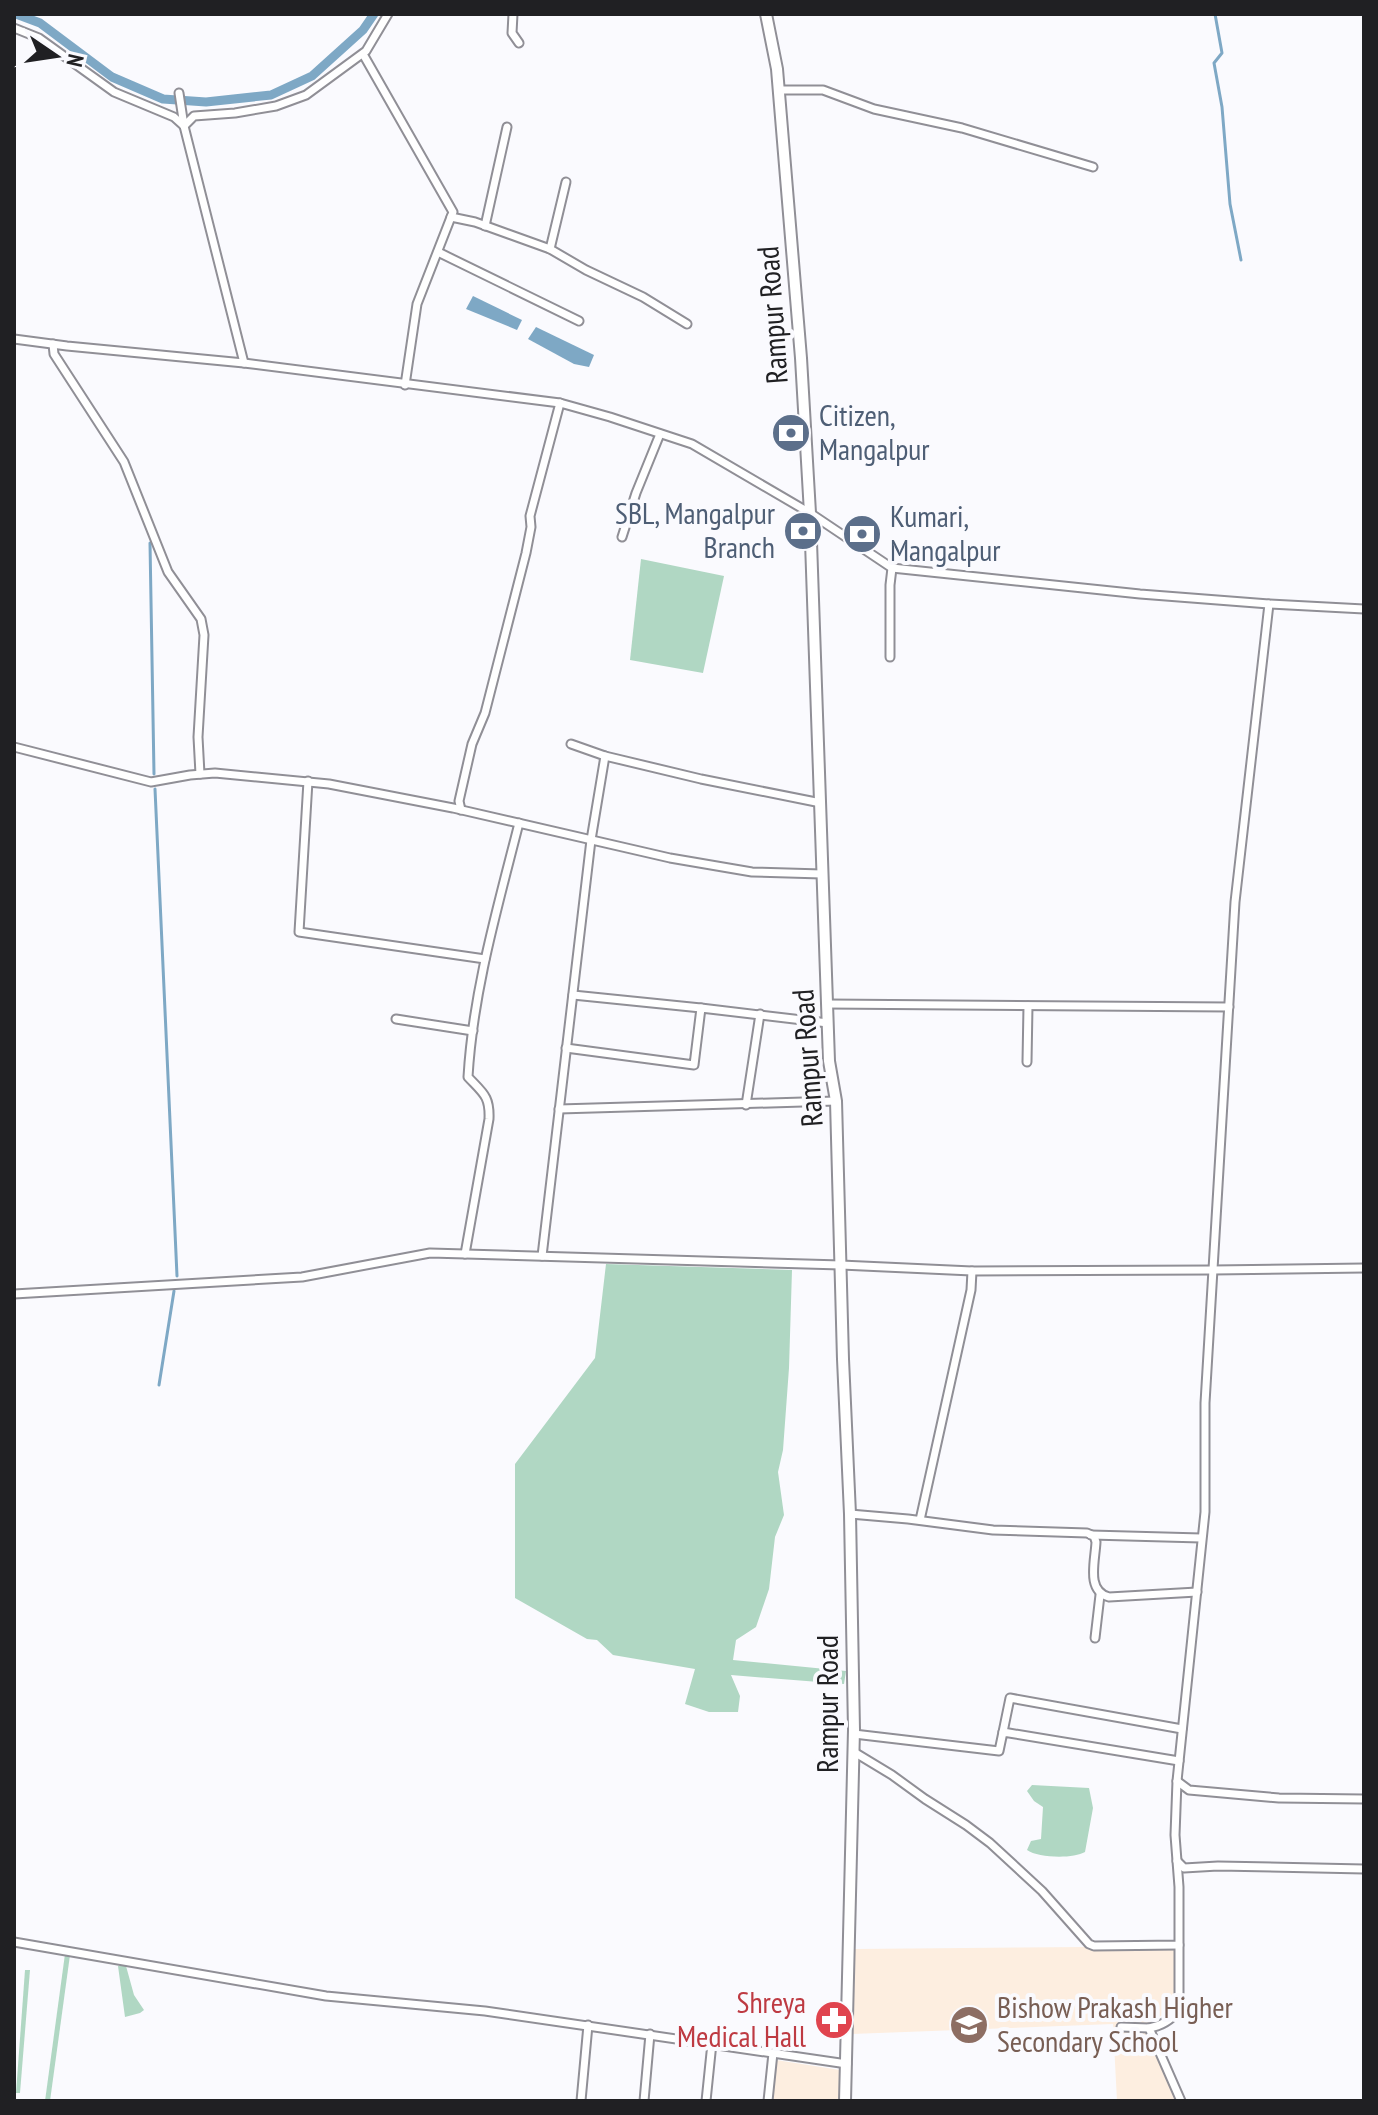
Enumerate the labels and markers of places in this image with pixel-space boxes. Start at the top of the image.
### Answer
place label: Citizen, Mangalpur [819,395,930,468]
bank icon: Citizen, Mangalpur [770,412,812,454]
place label: SBL, Mangalpur Branch [615,493,776,566]
place label: Kumari, Mangalpur [890,496,1001,569]
bank icon: SBL, Mangalpur Branch [782,510,824,552]
bank icon: Kumari, Mangalpur [841,513,883,555]
place label: Shreya Medical Hall [677,1982,806,2055]
place label: Bishow Prakash Higher Secondary School [997,1987,1234,2060]
pharmacy icon: Shreya Medical Hall [813,1999,855,2041]
school or university icon: Bishow Prakash Higher Secondary School [948,2004,990,2046]

